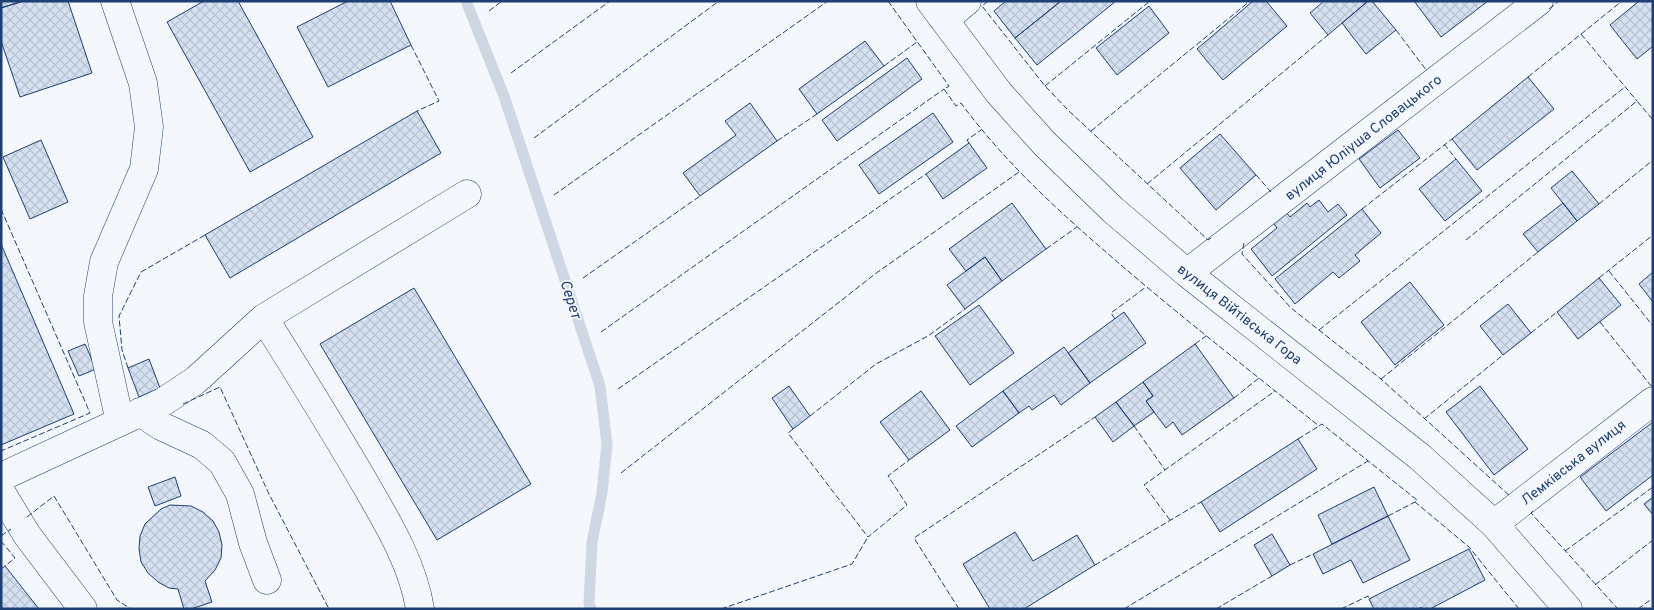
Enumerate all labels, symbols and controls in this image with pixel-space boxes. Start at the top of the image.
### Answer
street label: вулиця Юліуша Словацького [1282,72,1446,205]
street label: вулиця Війтівська Гора [1173,261,1305,369]
water label: Серет [554,278,585,323]
street label: Лемківська вулиця [1518,417,1630,509]

